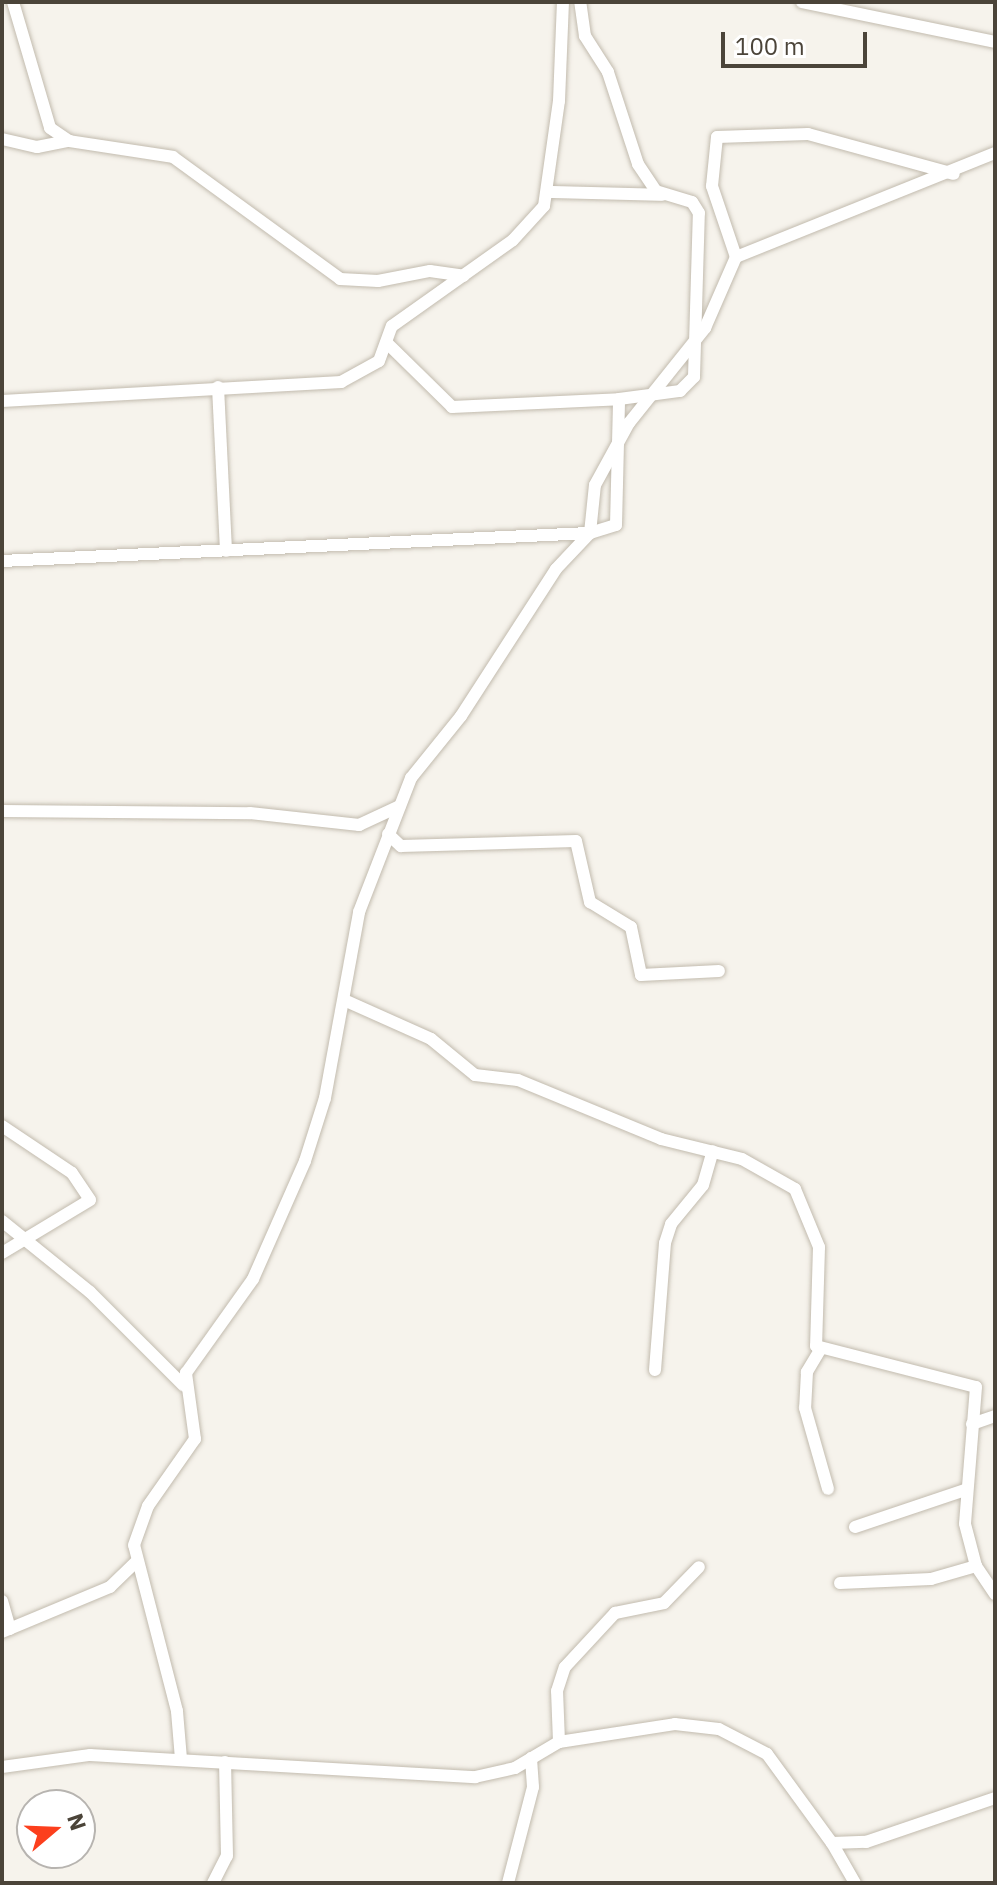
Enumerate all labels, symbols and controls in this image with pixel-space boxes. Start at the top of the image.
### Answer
scale bar [725,16,871,66]
text: 100 m [735,30,805,62]
north arrow [16,1789,96,1869]
text: N [61,1809,94,1834]

